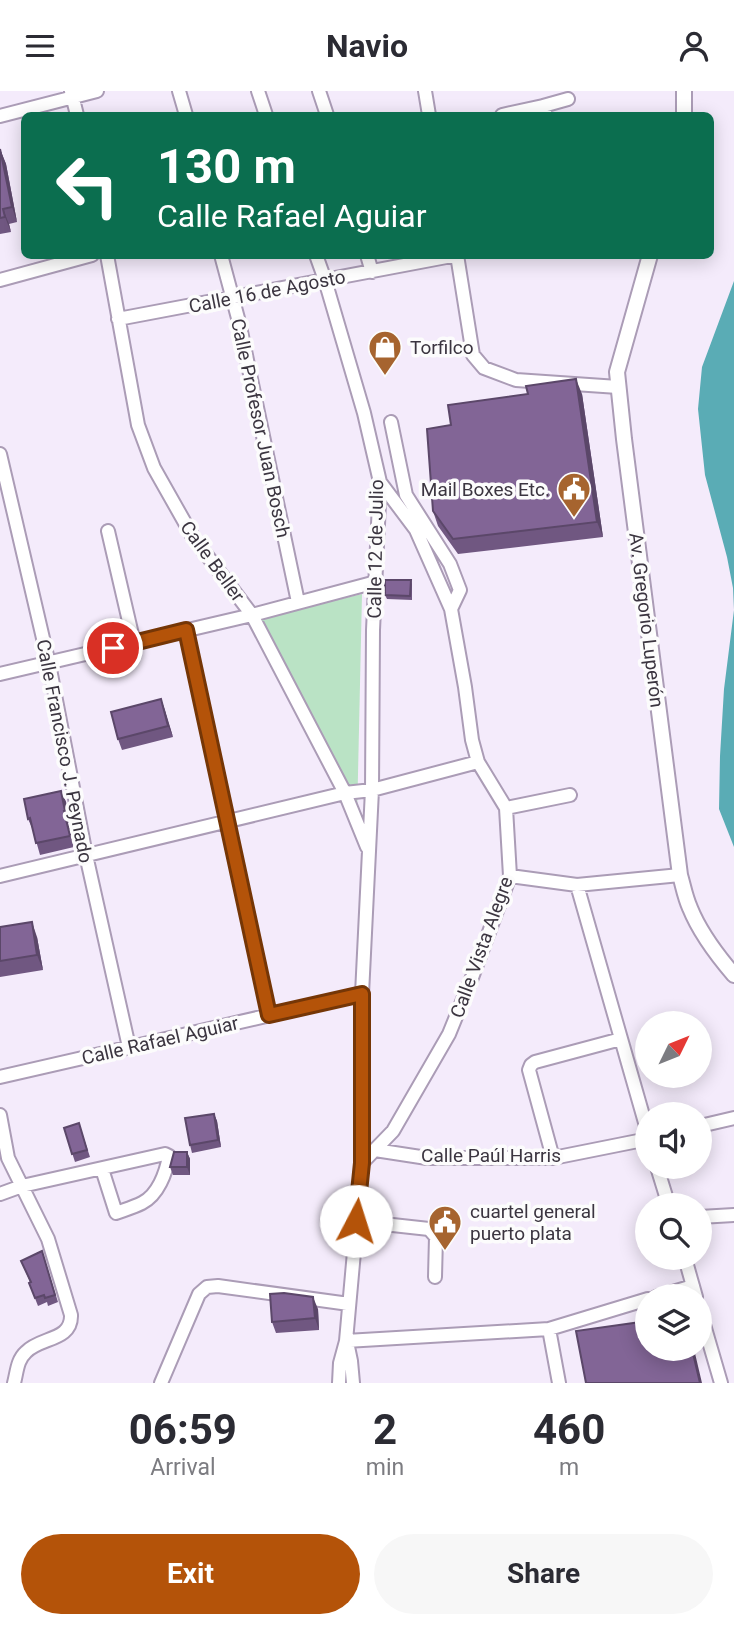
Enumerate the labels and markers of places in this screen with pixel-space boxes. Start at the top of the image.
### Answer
shop icon: Torfilco [366,328,404,377]
place label: Torfilco [410,336,474,359]
public building icon: Mail Boxes Etc. [555,470,593,519]
place label: Mail Boxes Etc. [421,478,550,501]
pin [83,618,143,678]
place label: cuartel general puerto plata [470,1200,596,1245]
public building icon: cuartel general puerto plata [426,1203,464,1252]

